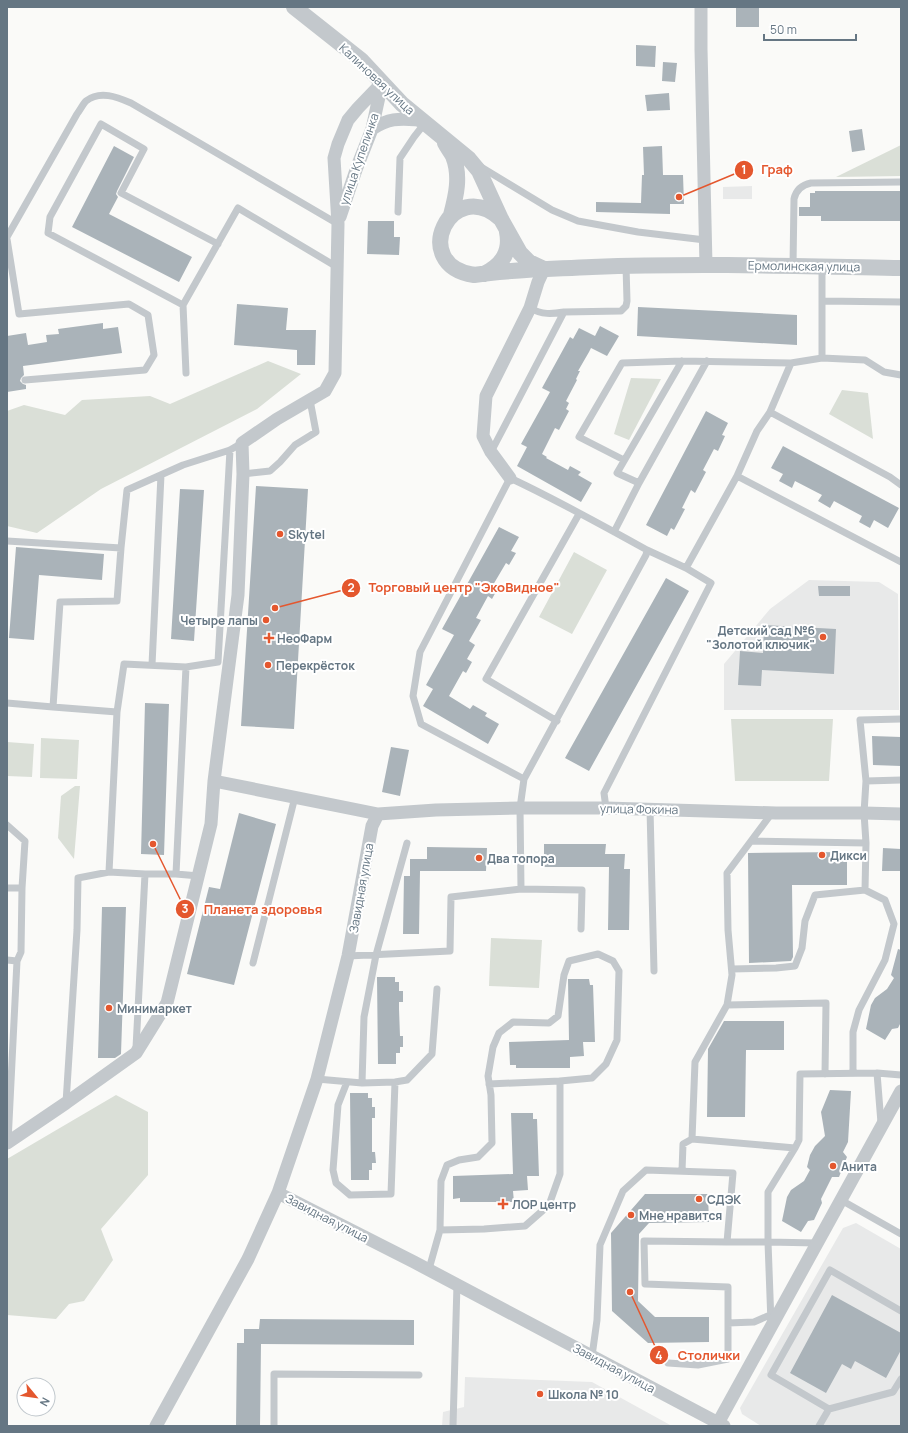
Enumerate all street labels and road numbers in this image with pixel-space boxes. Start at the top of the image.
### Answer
street label: Калиновая улица [335,39,419,119]
street label: улица Купелинка [335,111,383,207]
street label: Ермолинская улица [748,257,860,275]
street label: улица Фокина [600,800,678,818]
street label: Завидная улица [345,842,377,934]
street label: Завидная улица [283,1190,371,1246]
street label: Завидная улица [570,1339,658,1397]

